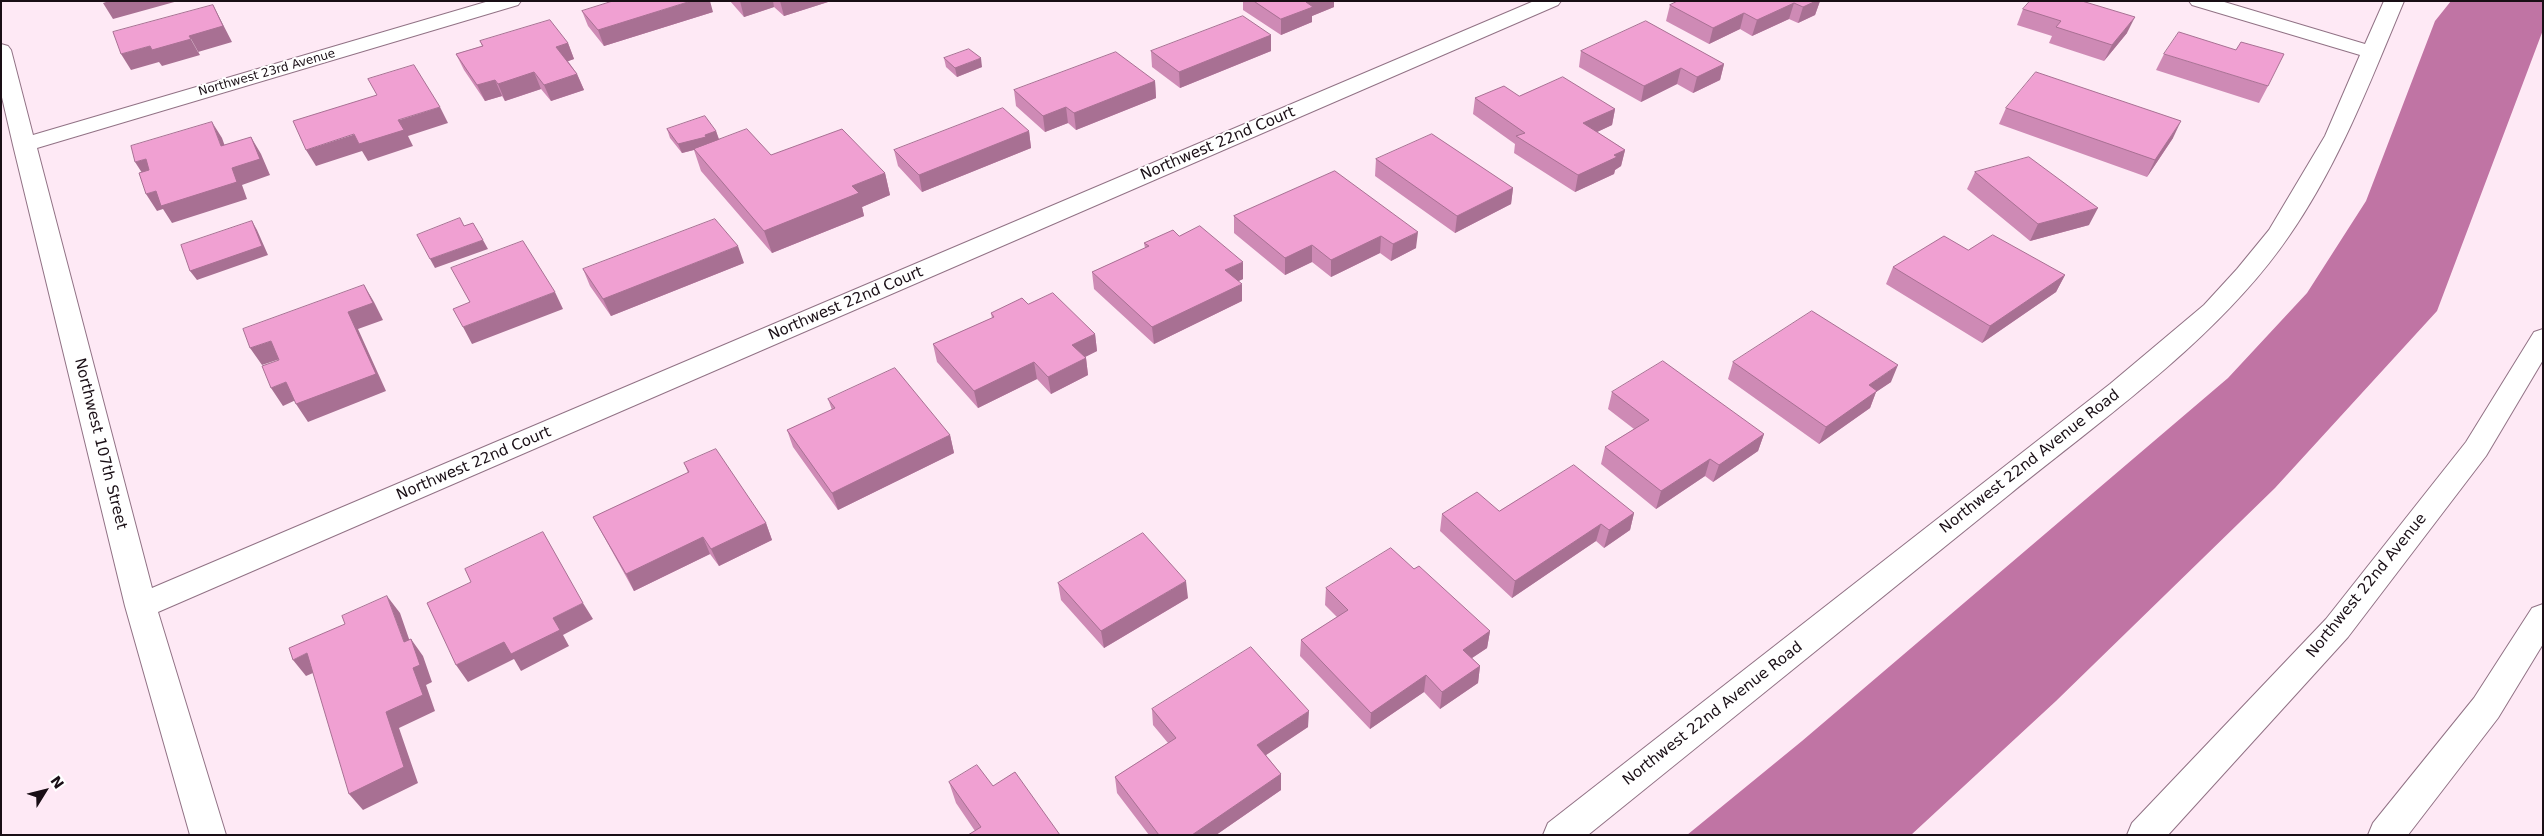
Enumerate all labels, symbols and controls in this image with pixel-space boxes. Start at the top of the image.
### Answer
street label: Northwest 23rd Avenue [197,47,337,99]
street label: Northwest 22nd Court [1138,103,1298,185]
street label: Northwest 22nd Court [766,263,926,345]
street label: Northwest 107th Street [70,356,130,532]
street label: Northwest 22nd Avenue Road [1937,386,2123,538]
street label: Northwest 22nd Court [394,423,554,505]
street label: Northwest 22nd Avenue [2303,510,2431,662]
street label: Northwest 22nd Avenue Road [1620,638,1806,790]
north arrow [20,766,70,816]
text: N [47,773,67,792]

